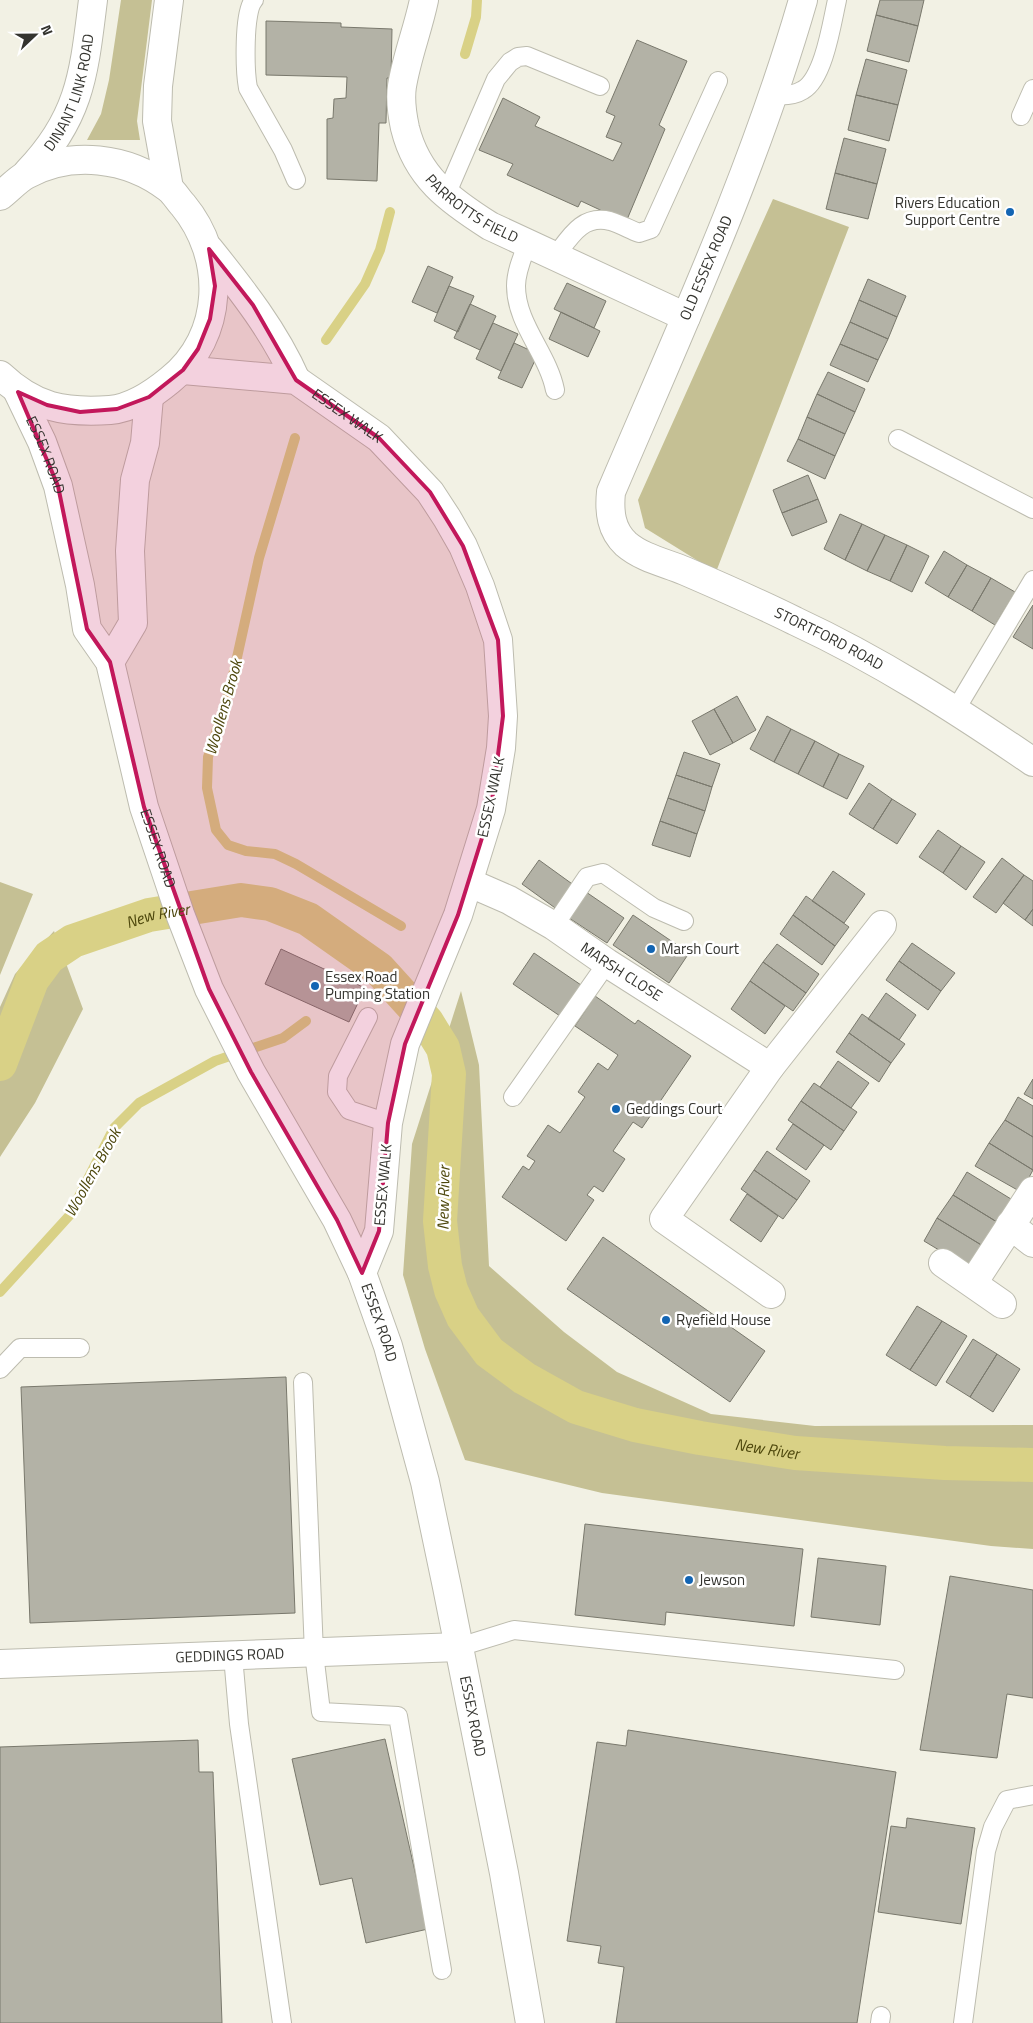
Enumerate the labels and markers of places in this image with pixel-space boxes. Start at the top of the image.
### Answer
place label: Rivers Education Support Centre [895,191,1000,231]
marker: Rivers Education Support Centre [1004,206,1016,218]
place label: Marsh Court [661,937,740,960]
marker: Marsh Court [645,943,657,955]
place label: Essex Road Pumping Station [325,965,430,1005]
marker: Essex Road Pumping Station [309,980,321,992]
place label: Geddings Court [626,1097,723,1120]
marker: Geddings Court [610,1103,622,1115]
place label: Ryefield House [676,1308,771,1331]
marker: Ryefield House [660,1314,672,1326]
place label: Jewson [699,1568,745,1591]
marker: Jewson [683,1574,695,1586]

